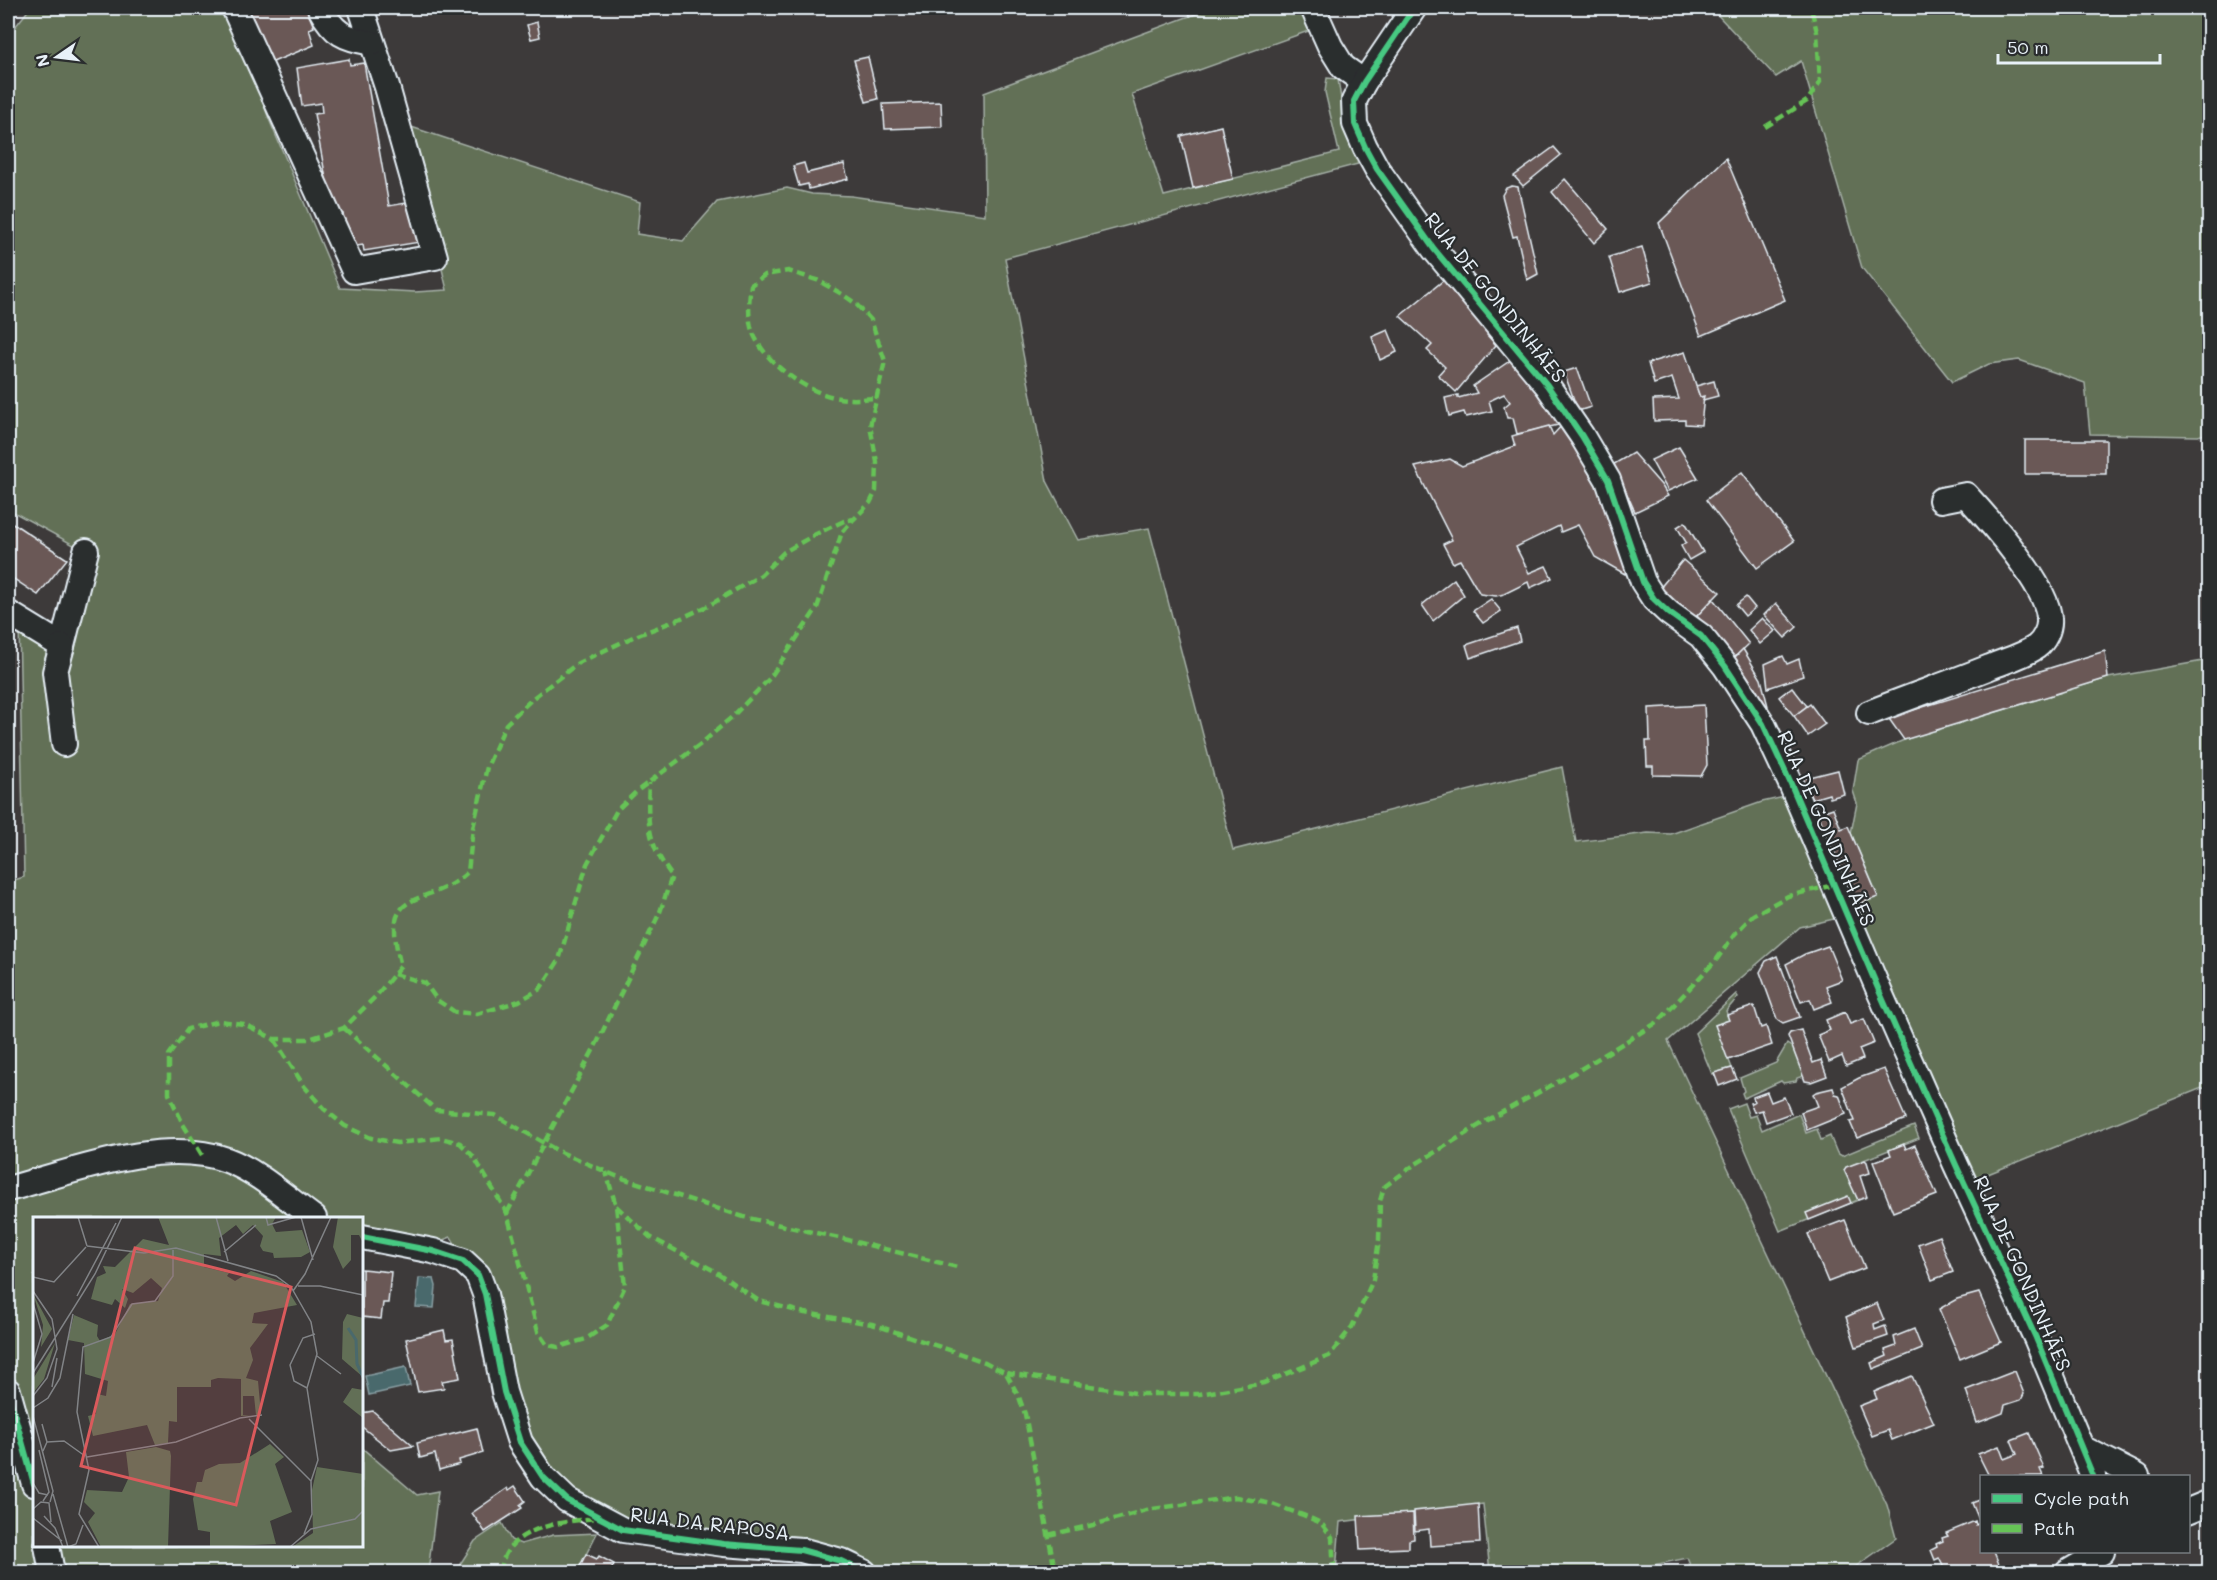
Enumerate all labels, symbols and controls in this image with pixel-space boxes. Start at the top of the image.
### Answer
north arrow [27,27,87,87]
scale bar [1998,27,2160,65]
text: 50 m [2007,35,2049,59]
text: N [30,52,54,69]
street label: RUA DE GONDINHÃES [1419,207,1573,387]
street label: RUA DE GONDINHÃES [1772,726,1882,930]
street label: RUA DE GONDINHÃES [1968,1171,2078,1375]
inset map [33,1217,363,1547]
legend [1980,1475,2190,1553]
text: Cycle path [2034,1486,2129,1510]
street label: RUA DA RAPOSA [629,1500,791,1546]
text: Path [2034,1516,2074,1540]

